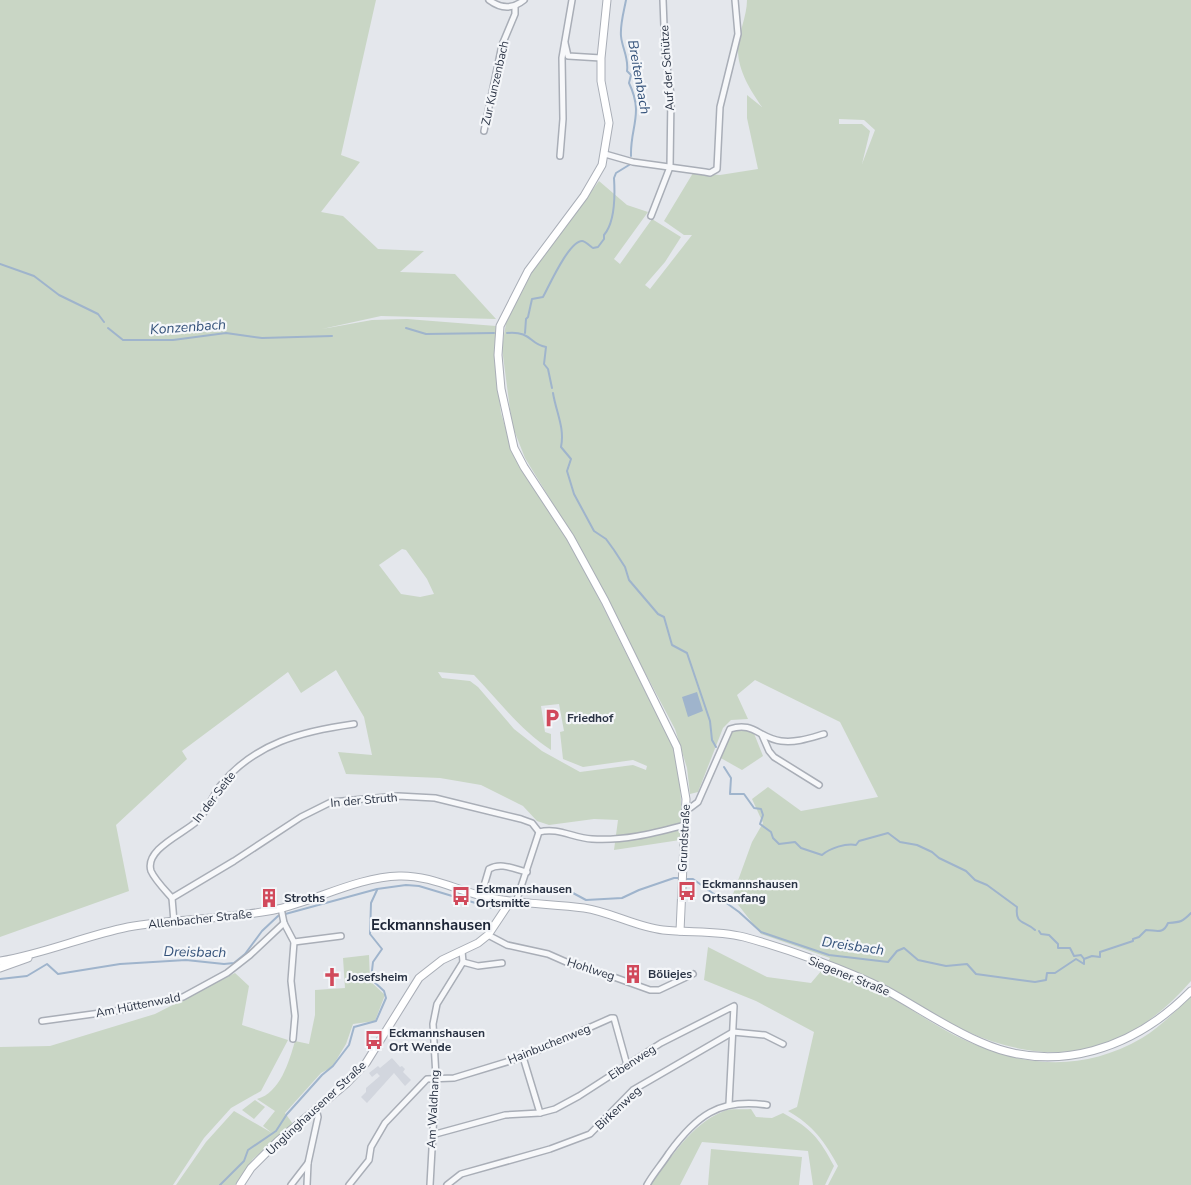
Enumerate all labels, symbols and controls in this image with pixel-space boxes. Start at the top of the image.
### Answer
street label: Auf der Schütze [656,25,678,111]
water label: Breitenbach [623,38,655,116]
street label: Zur Kunzenbach [477,39,513,127]
water label: Konzenbach [149,315,227,339]
parking icon: Friedhof [541,707,563,729]
place label: Friedhof [567,710,614,726]
street label: In der Seite [189,768,239,826]
street label: In der Struth [330,789,398,811]
street label: Grundstraße [674,804,694,872]
place label: Eckmannshausen Ortsanfang [702,876,798,906]
bus stop icon: Eckmannshausen Ortsanfang [676,880,698,902]
place label: Eckmannshausen Ortsmitte [476,881,572,911]
bus stop icon: Eckmannshausen Ortsmitte [450,885,472,907]
building icon: Stroths [258,887,280,909]
place label: Stroths [284,890,325,906]
street label: Allenbacher Straße [147,906,253,932]
district label: Eckmannshausen [371,915,491,935]
water label: Dreisbach [821,932,885,960]
water label: Dreisbach [163,942,227,962]
street label: Siegener Straße [806,952,892,1000]
street label: Hohlweg [565,954,617,984]
building icon: Böliejes [622,963,644,985]
church icon: Josefsheim [321,966,343,988]
place label: Böliejes [648,966,692,982]
place label: Josefsheim [346,969,408,985]
street label: Am Hüttenwald [94,989,182,1021]
street label: Hainbuchenweg [505,1020,593,1068]
place label: Eckmannshausen Ort Wende [389,1025,485,1055]
bus stop icon: Eckmannshausen Ort Wende [363,1029,385,1051]
street label: Eibenweg [605,1041,659,1083]
street label: Unglinghausener Straße [263,1057,369,1159]
street label: Am Waldhang [423,1069,443,1149]
street label: Birkenweg [591,1083,645,1133]

